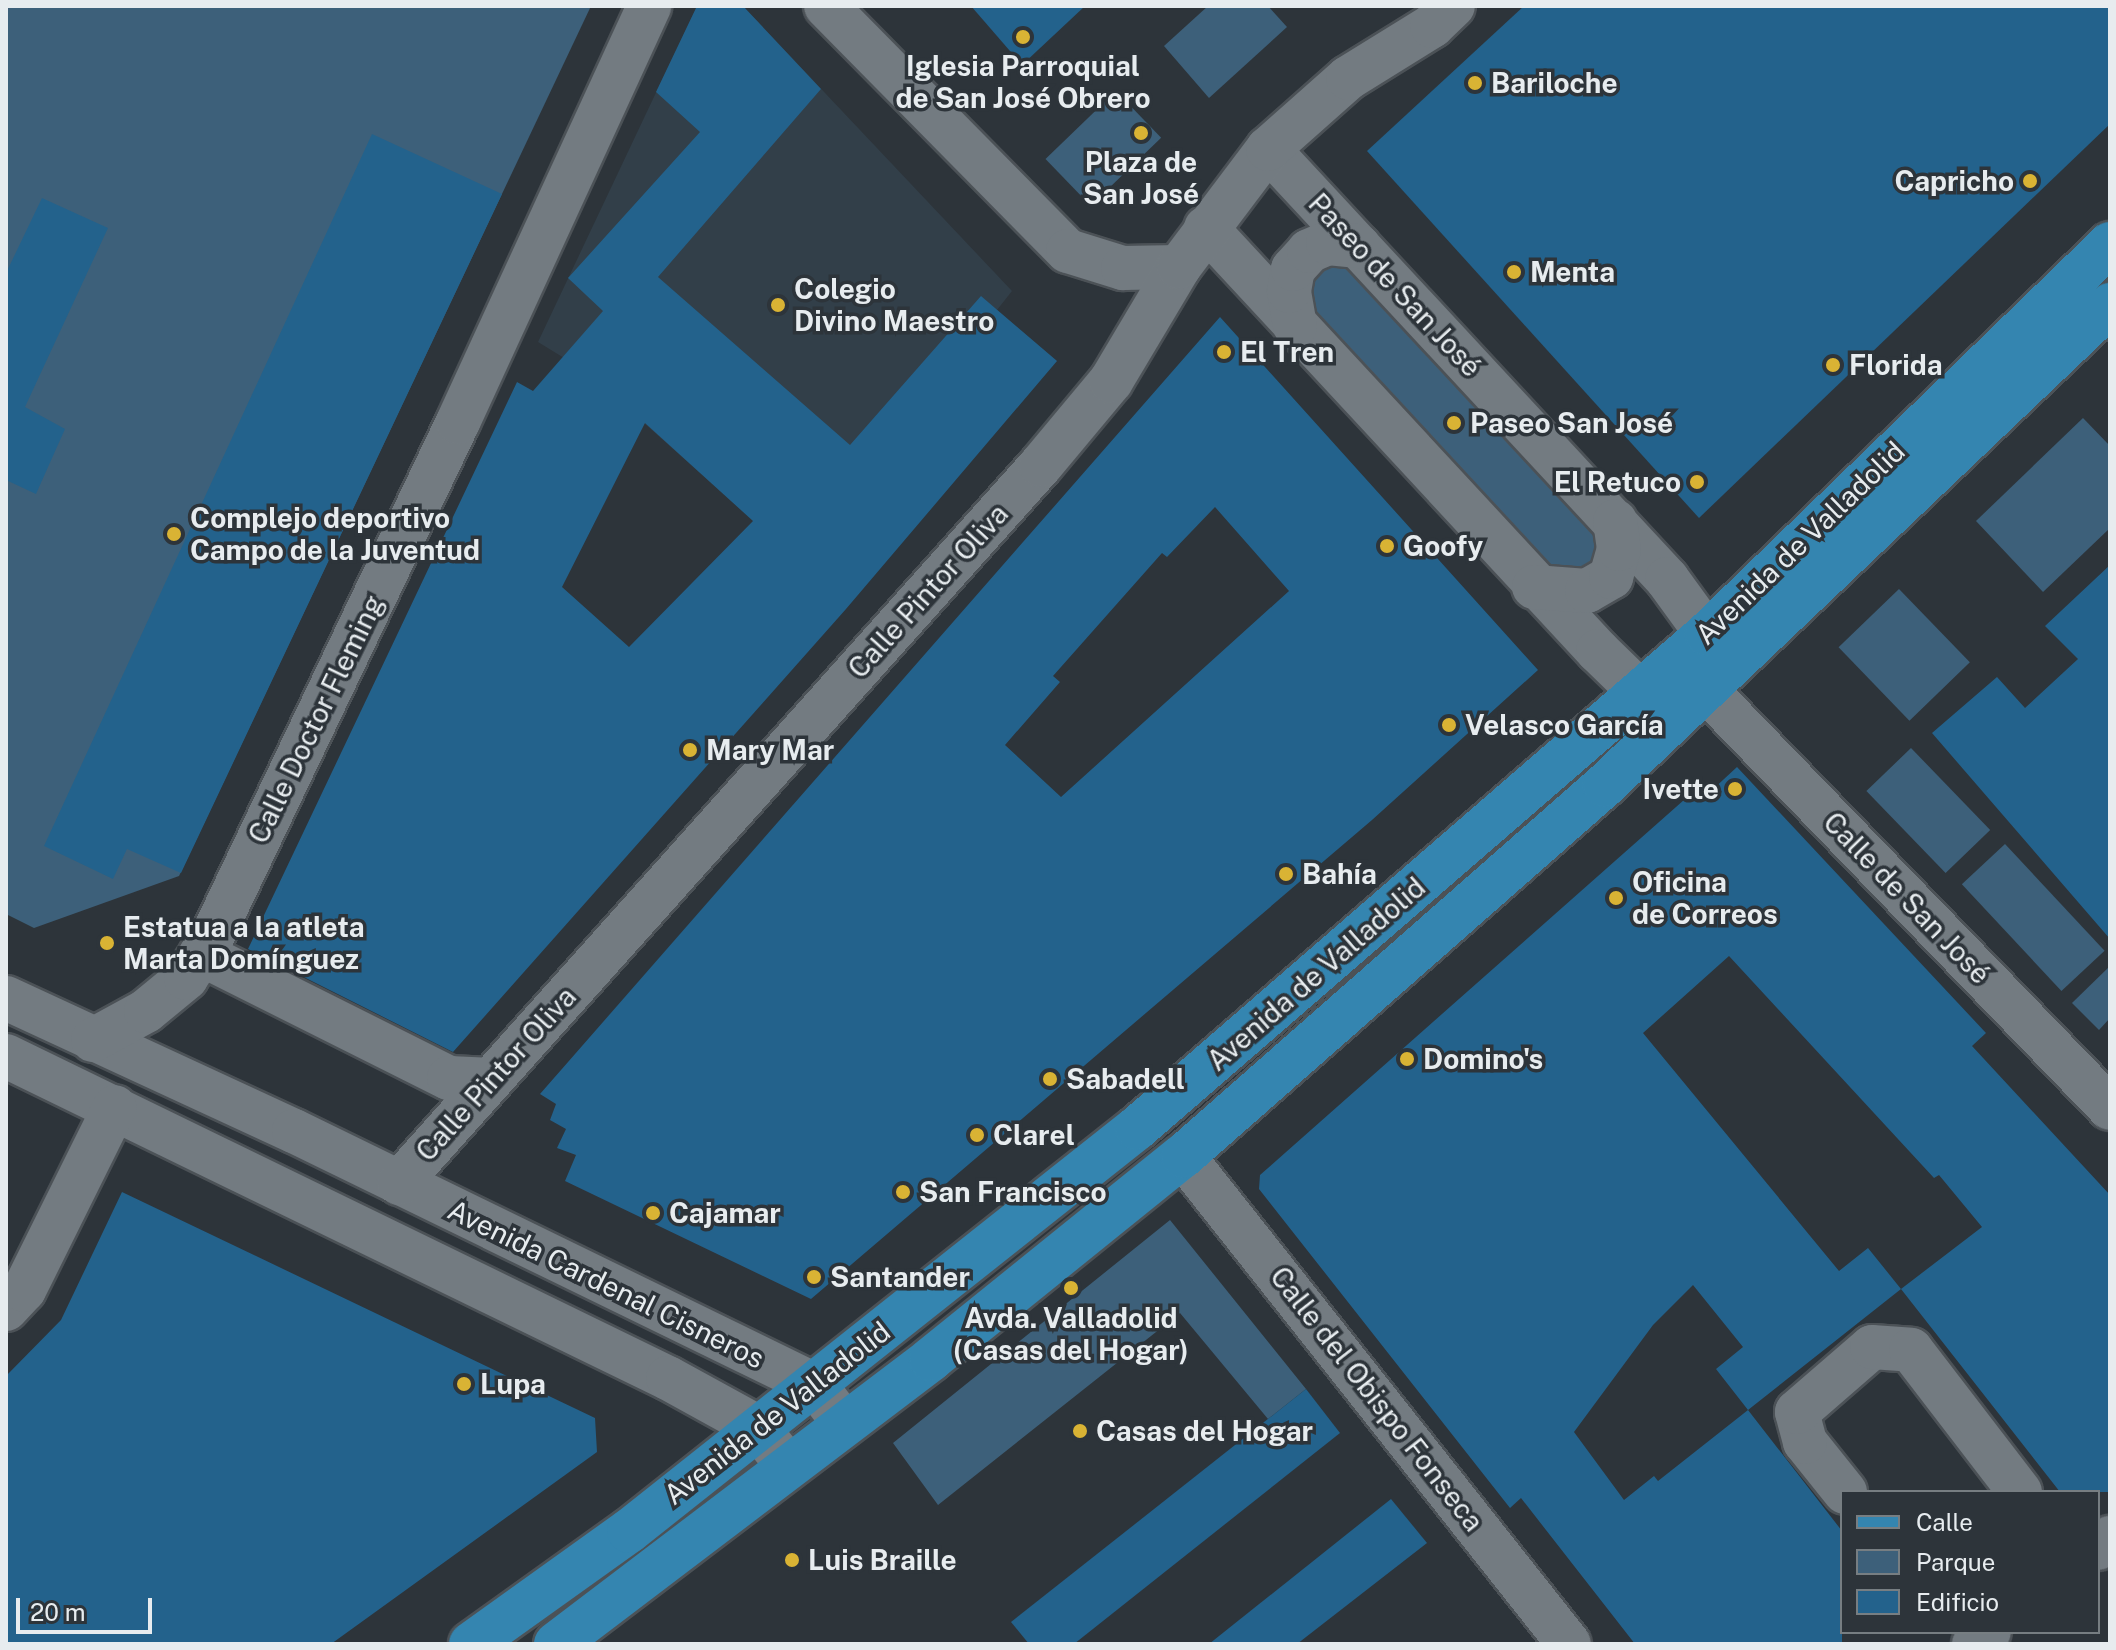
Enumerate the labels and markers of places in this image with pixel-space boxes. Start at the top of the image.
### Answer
marker: Iglesia Parroquial de San José Obrero [1014,28,1032,46]
place label: Iglesia Parroquial de San José Obrero [895,49,1151,115]
place label: Bariloche [1491,66,1618,100]
marker: Bariloche [1466,74,1484,92]
marker: Plaza de San José [1132,124,1150,142]
place label: Plaza de San José [1083,145,1199,211]
place label: Capricho [1894,164,2014,198]
marker: Capricho [2021,172,2039,190]
place label: Menta [1530,255,1615,289]
marker: Menta [1505,263,1523,281]
place label: Colegio Divino Maestro [794,272,994,338]
marker: Colegio Divino Maestro [769,296,787,314]
place label: El Tren [1240,335,1334,369]
marker: El Tren [1215,343,1233,361]
place label: Florida [1849,348,1943,382]
marker: Florida [1824,356,1842,374]
place label: Paseo San José [1470,406,1673,440]
marker: Paseo San José [1445,414,1463,432]
place label: El Retuco [1554,465,1681,499]
marker: El Retuco [1688,473,1706,491]
place label: Complejo deportivo Campo de la Juventud [190,501,480,567]
marker: Complejo deportivo Campo de la Juventud [165,525,183,543]
place label: Goofy [1403,529,1483,563]
marker: Goofy [1378,537,1396,555]
place label: Velasco García [1465,708,1664,742]
marker: Velasco García [1440,716,1458,734]
place label: Mary Mar [706,733,834,767]
marker: Mary Mar [681,741,699,759]
place label: Ivette [1643,772,1719,806]
marker: Ivette [1726,780,1744,798]
place label: Bahía [1302,857,1377,891]
marker: Bahía [1277,865,1295,883]
place label: Oficina de Correos [1632,865,1778,931]
marker: Oficina de Correos [1607,889,1625,907]
place label: Estatua a la atleta Marta Domínguez [123,910,365,976]
marker: Estatua a la atleta Marta Domínguez [98,934,116,952]
place label: Domino's [1423,1042,1543,1076]
marker: Domino's [1398,1050,1416,1068]
place label: Sabadell [1066,1062,1185,1096]
marker: Sabadell [1041,1070,1059,1088]
place label: Clarel [993,1118,1075,1152]
marker: Clarel [968,1126,986,1144]
place label: San Francisco [919,1175,1107,1209]
marker: San Francisco [894,1183,912,1201]
place label: Cajamar [669,1196,781,1230]
marker: Cajamar [644,1204,662,1222]
place label: Santander [830,1260,970,1294]
marker: Santander [805,1268,823,1286]
marker: Avda. Valladolid (Casas del Hogar) [1062,1279,1080,1297]
place label: Avda. Valladolid (Casas del Hogar) [953,1301,1189,1367]
place label: Lupa [480,1367,546,1401]
marker: Lupa [455,1375,473,1393]
place label: Casas del Hogar [1096,1414,1313,1448]
marker: Casas del Hogar [1071,1422,1089,1440]
place label: Luis Braille [808,1543,957,1577]
marker: Luis Braille [783,1551,801,1569]

